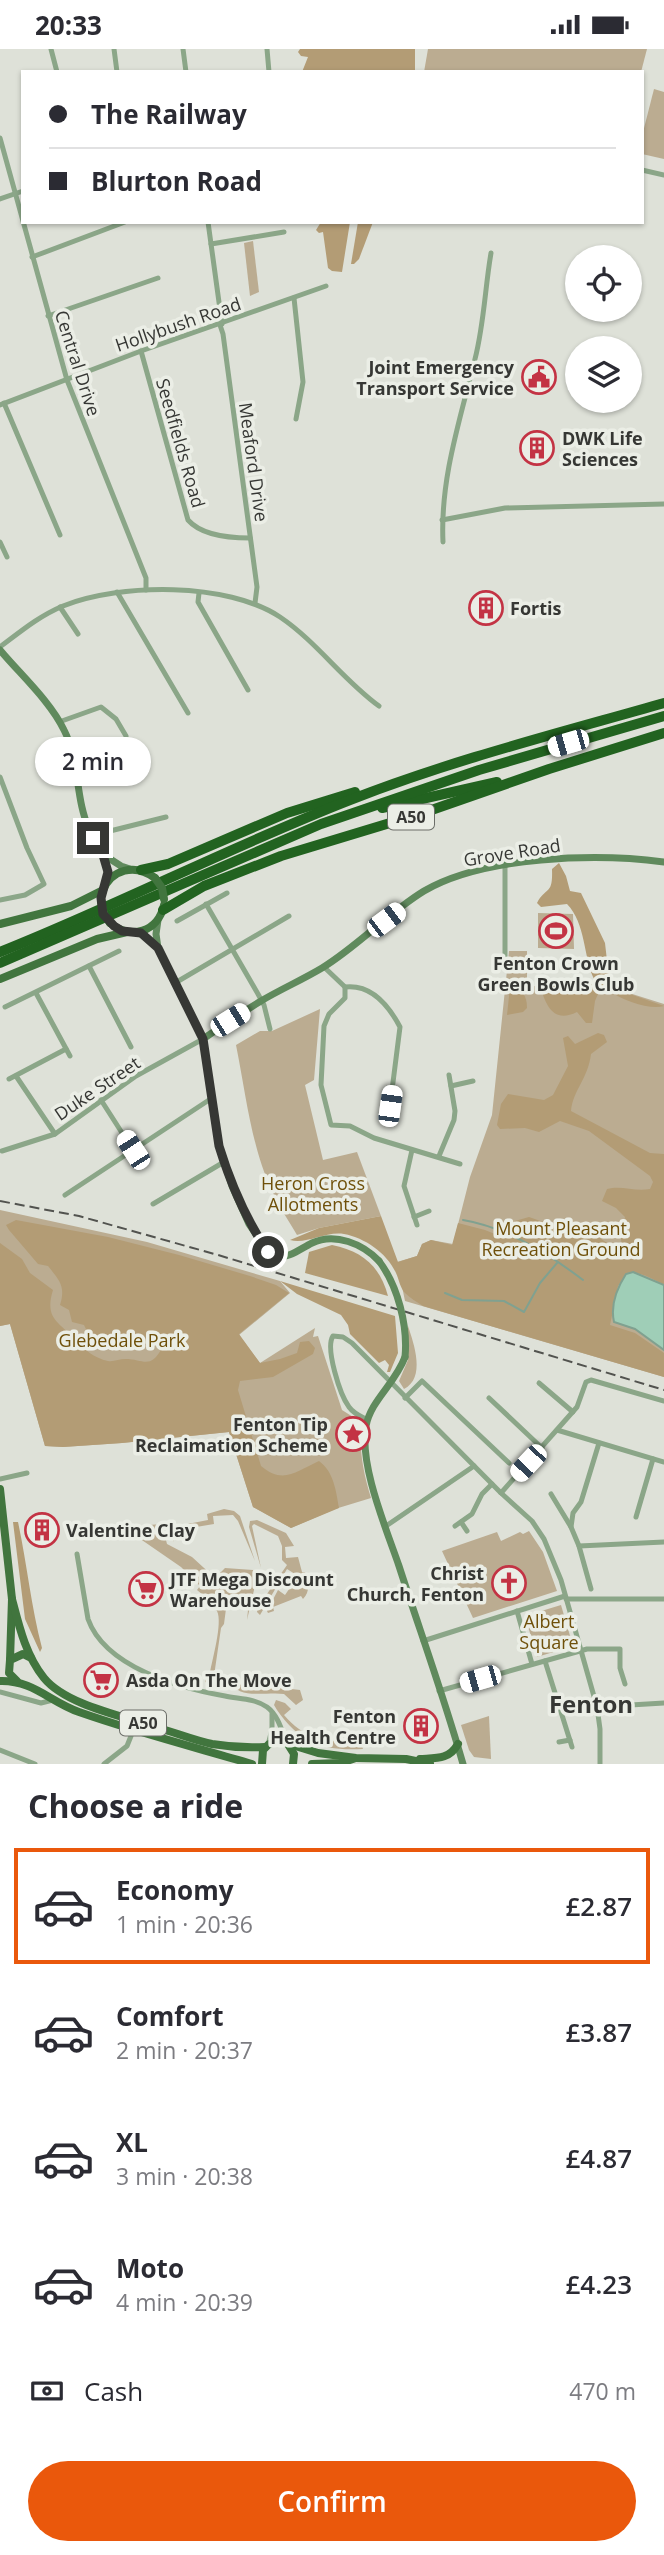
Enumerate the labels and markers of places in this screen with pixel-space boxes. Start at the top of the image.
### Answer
place label: Joint Emergency Transport Service [356,355,515,400]
public building icon: Joint Emergency Transport Service [520,358,558,396]
place label: DWK Life Sciences [562,426,643,471]
building icon: DWK Life Sciences [518,429,556,467]
building icon: Fortis [467,589,505,627]
place label: Fortis [510,596,562,620]
sports icon: Fenton Crown Green Bowls Club [537,912,575,950]
place label: Fenton Crown Green Bowls Club [478,951,634,996]
place label: Fenton Tip Reclaimation Scheme [135,1412,328,1457]
place icon: Fenton Tip Reclaimation Scheme [334,1415,372,1453]
building icon: Valentine Clay [23,1511,61,1549]
place label: Valentine Clay [66,1518,196,1542]
place label: Christ Church, Fenton [347,1561,484,1606]
church icon: Christ Church, Fenton [490,1564,528,1602]
place label: JTF Mega Discount Warehouse [168,1567,334,1612]
supermarket icon: JTF Mega Discount Warehouse [127,1570,165,1608]
supermarket icon: Asda On The Move [82,1661,120,1699]
place label: Asda On The Move [126,1668,292,1692]
place label: Fenton Health Centre [270,1704,396,1749]
building icon: Fenton Health Centre [402,1707,440,1745]

